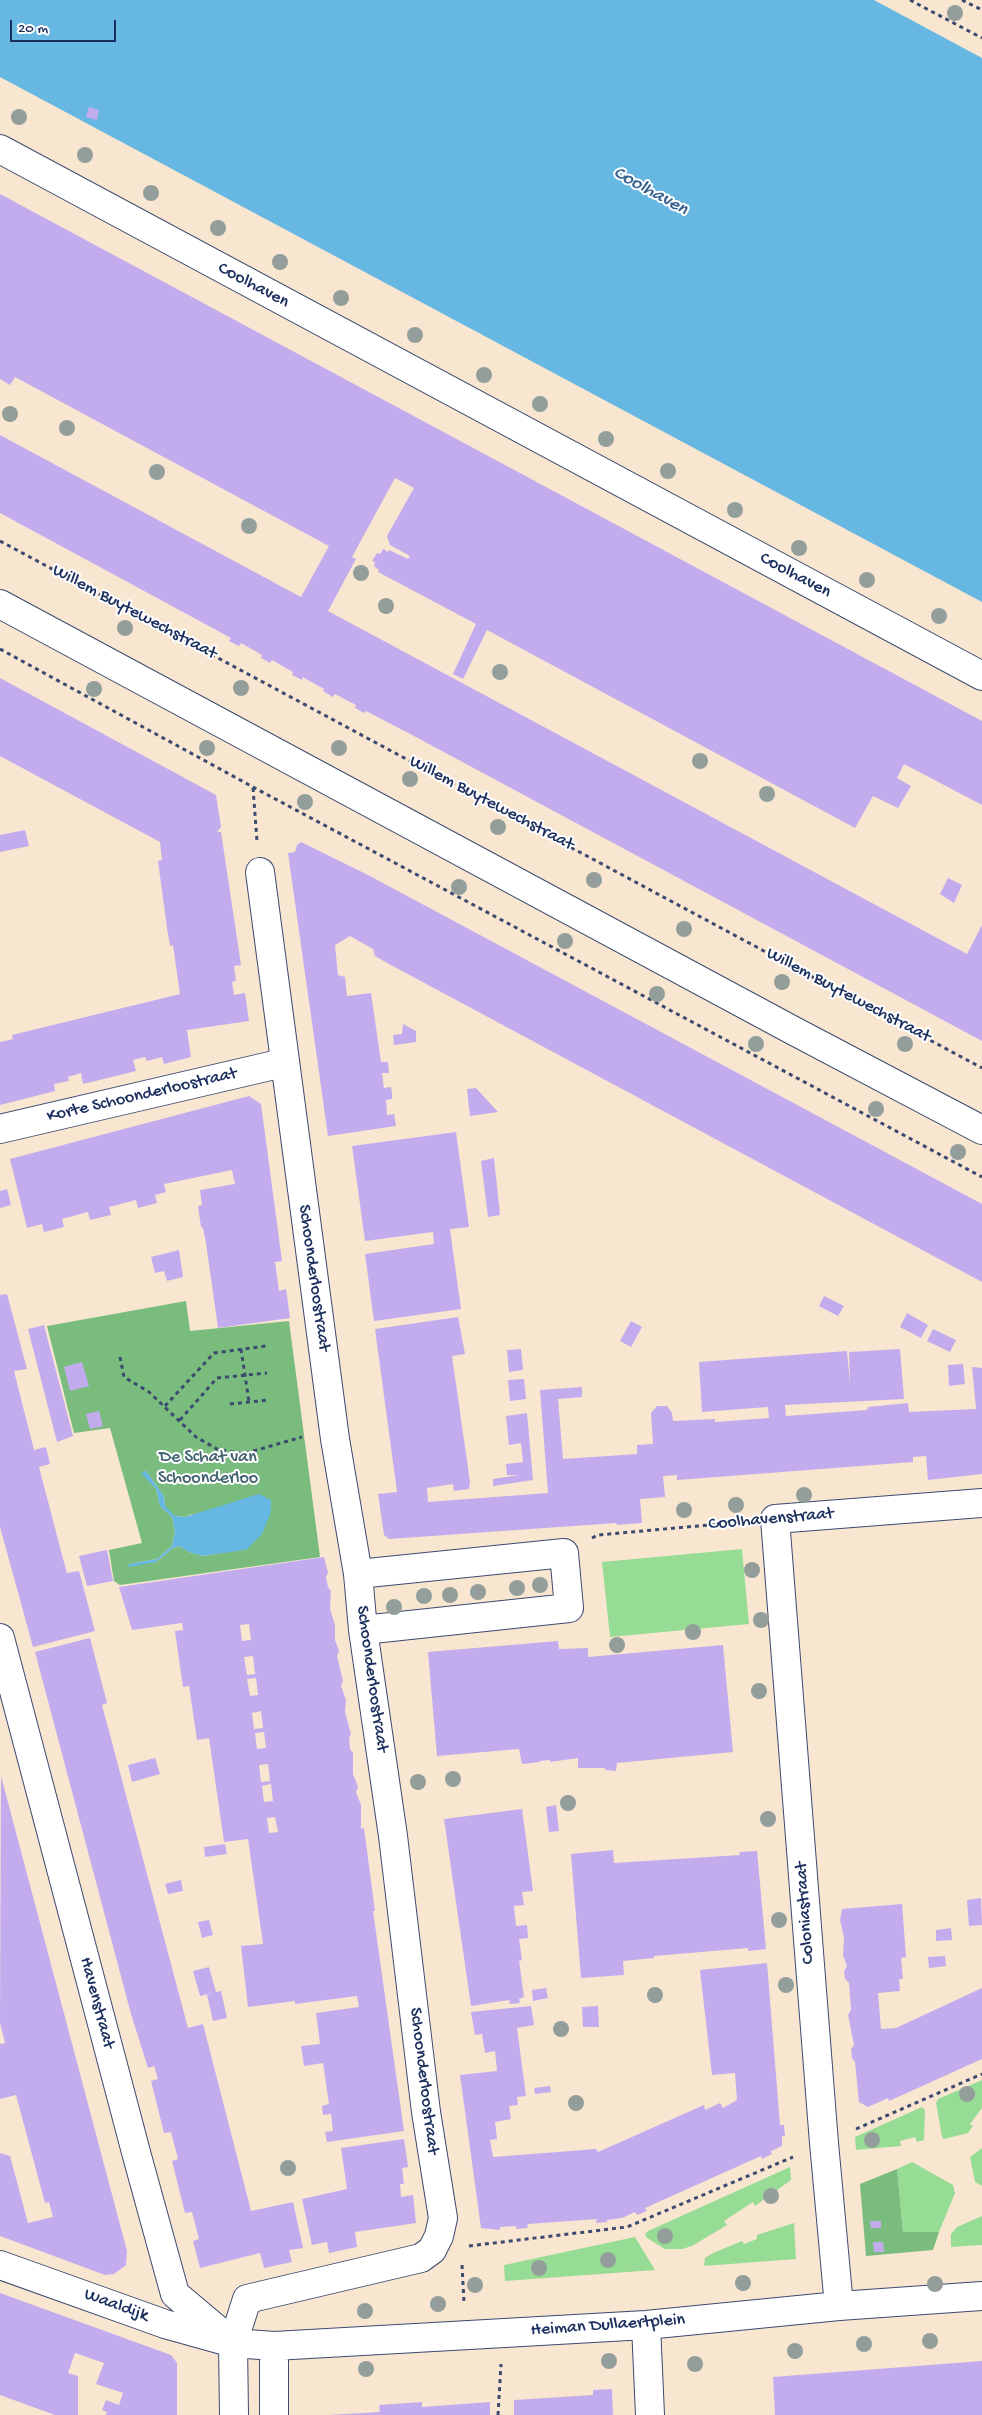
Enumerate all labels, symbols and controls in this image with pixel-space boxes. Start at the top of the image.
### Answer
scale bar [12,10,119,42]
text: 20 m [18,20,48,38]
water label: Coolhaven [609,162,691,222]
street label: Coolhaven [214,258,292,314]
street label: Coolhaven [756,548,834,604]
street label: Willem Buytewechstraat [48,560,220,666]
street label: Willem Buytewechstraat [405,751,577,857]
street label: Willem Buytewechstraat [762,943,934,1049]
street label: Korte Schoonderloostraat [45,1064,239,1128]
street label: Schoonderloostraat [292,1203,334,1353]
park label: De Schat van Schoonderloo [158,1447,258,1490]
street label: Coolhavenstraat [708,1504,834,1536]
street label: Schoonderloostraat [350,1604,392,1754]
street label: Coloniastraat [792,1861,820,1965]
street label: Havenstraat [73,1955,119,2051]
street label: Schoonderloostraat [403,2006,443,2156]
street label: Waaldijk [81,2284,151,2328]
street label: Heiman Dullaertplein [530,2310,686,2342]

